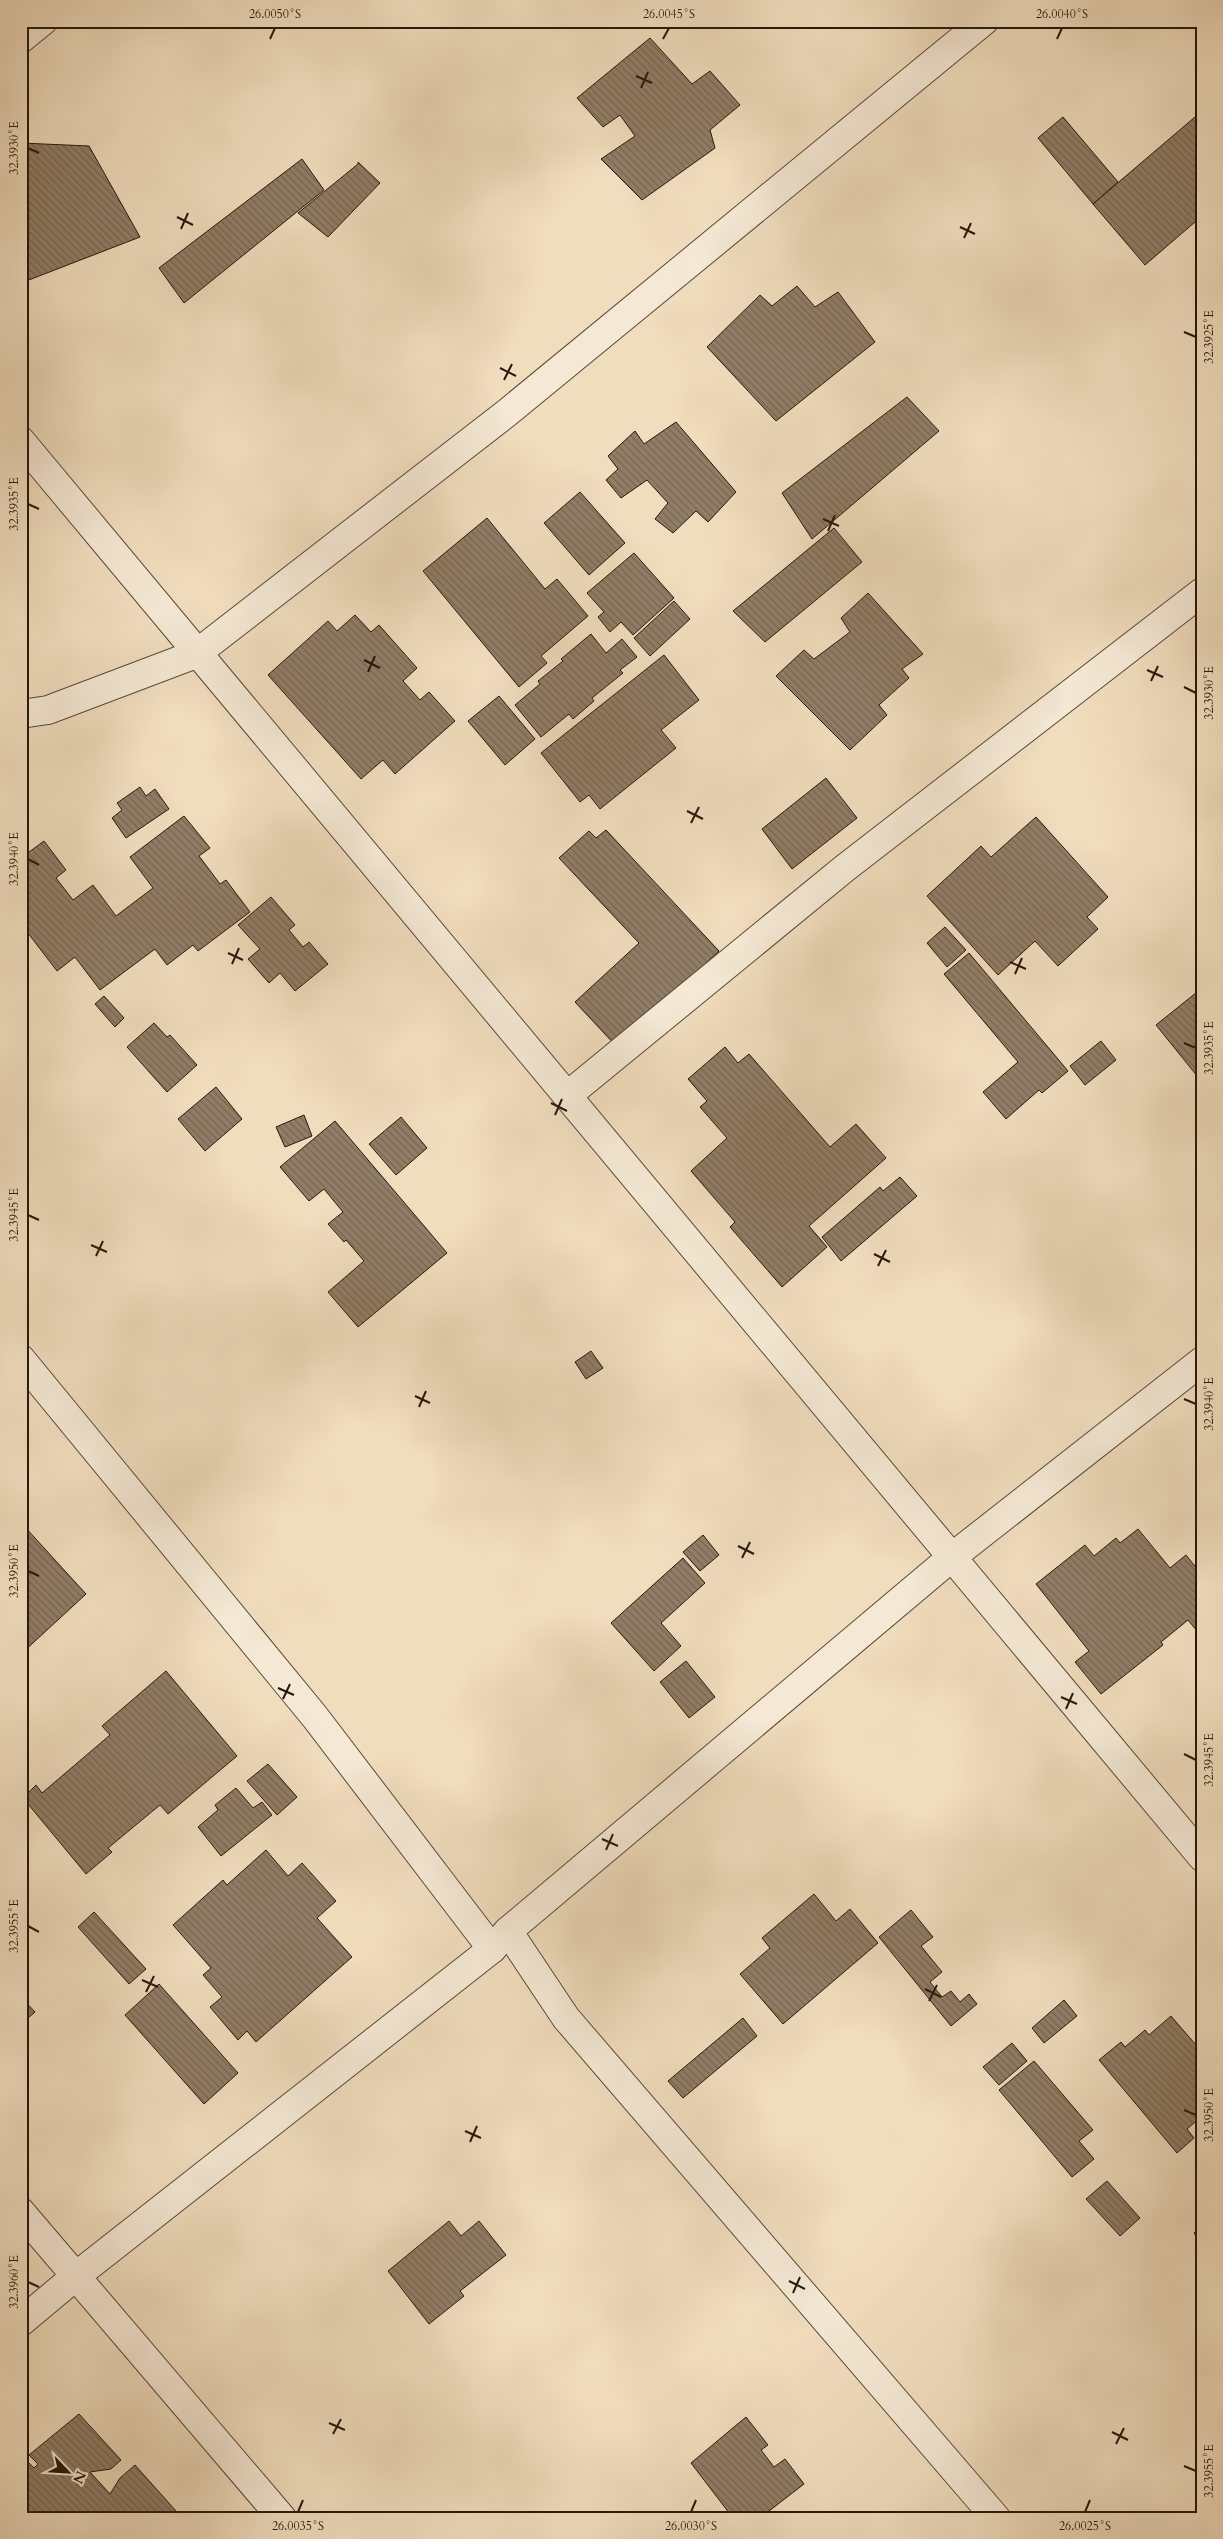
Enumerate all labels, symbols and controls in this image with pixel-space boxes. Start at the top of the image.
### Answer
text: 26.0050°S [249,6,301,22]
text: 26.0045°S [643,6,695,22]
text: 26.0040°S [1036,6,1088,22]
text: 32.3930°E [6,121,22,175]
text: 32.3925°E [1201,310,1217,364]
text: 32.3935°E [6,477,22,531]
text: 32.3930°E [1201,666,1217,720]
text: 32.3940°E [6,832,22,886]
text: 32.3935°E [1201,1021,1217,1075]
text: 32.3945°E [6,1188,22,1242]
text: 32.3940°E [1201,1377,1217,1431]
text: 32.3950°E [6,1544,22,1598]
text: 32.3945°E [1201,1733,1217,1787]
text: 32.3955°E [6,1899,22,1953]
text: 32.3950°E [1201,2088,1217,2142]
text: 32.3960°E [6,2255,22,2309]
text: 32.3955°E [1201,2444,1217,2498]
north arrow [42,2446,92,2496]
text: N [68,2468,91,2487]
text: 26.0035°S [272,2518,324,2534]
text: 26.0030°S [665,2518,717,2534]
text: 26.0025°S [1059,2518,1111,2534]

